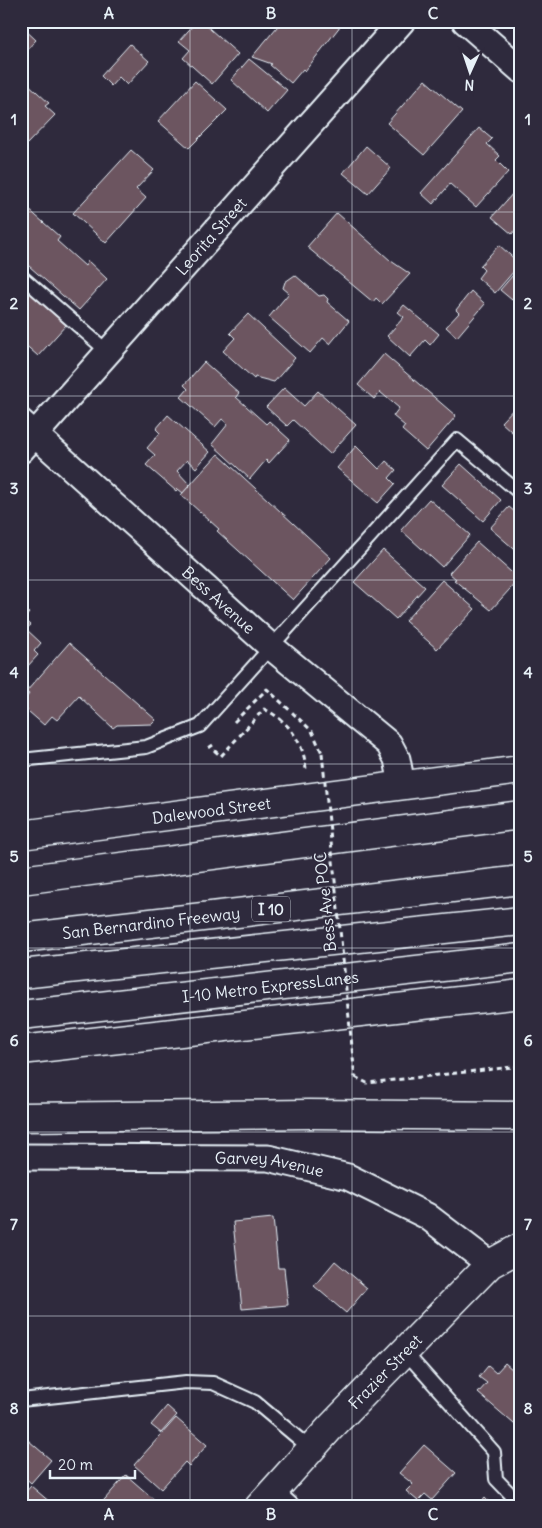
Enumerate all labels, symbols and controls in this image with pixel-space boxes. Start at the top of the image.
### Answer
text: A [104,3,114,23]
text: B [266,3,277,23]
text: C [428,3,439,23]
north arrow [444,48,494,98]
text: N [464,76,475,94]
text: 1 [11,109,17,129]
text: 1 [525,109,531,129]
street label: Leorita Street [171,193,251,279]
text: 2 [10,293,19,313]
text: 2 [524,293,533,313]
text: 3 [9,478,19,498]
text: 3 [523,478,533,498]
street label: Bess Avenue [178,562,259,638]
text: 4 [9,662,19,682]
text: 4 [523,662,533,682]
street label: Dalewood Street [151,793,272,828]
text: 5 [9,846,19,866]
text: 5 [523,846,533,866]
street label: Bess Ave POC [310,851,340,953]
road number: I 10 [252,896,290,922]
street label: San Bernardino Freeway [61,903,241,943]
street label: I-10 Metro ExpressLanes [181,967,360,1007]
text: 6 [9,1030,19,1050]
text: 6 [523,1030,533,1050]
street label: Garvey Avenue [215,1148,326,1181]
text: 7 [10,1214,18,1234]
text: 7 [524,1214,532,1234]
street label: Frazier Street [344,1330,426,1413]
text: 8 [9,1398,19,1418]
text: 8 [523,1398,533,1418]
scale bar [50,1448,135,1480]
text: 20 m [58,1455,93,1474]
text: A [104,1504,114,1524]
text: B [266,1504,277,1524]
text: C [428,1504,439,1524]

